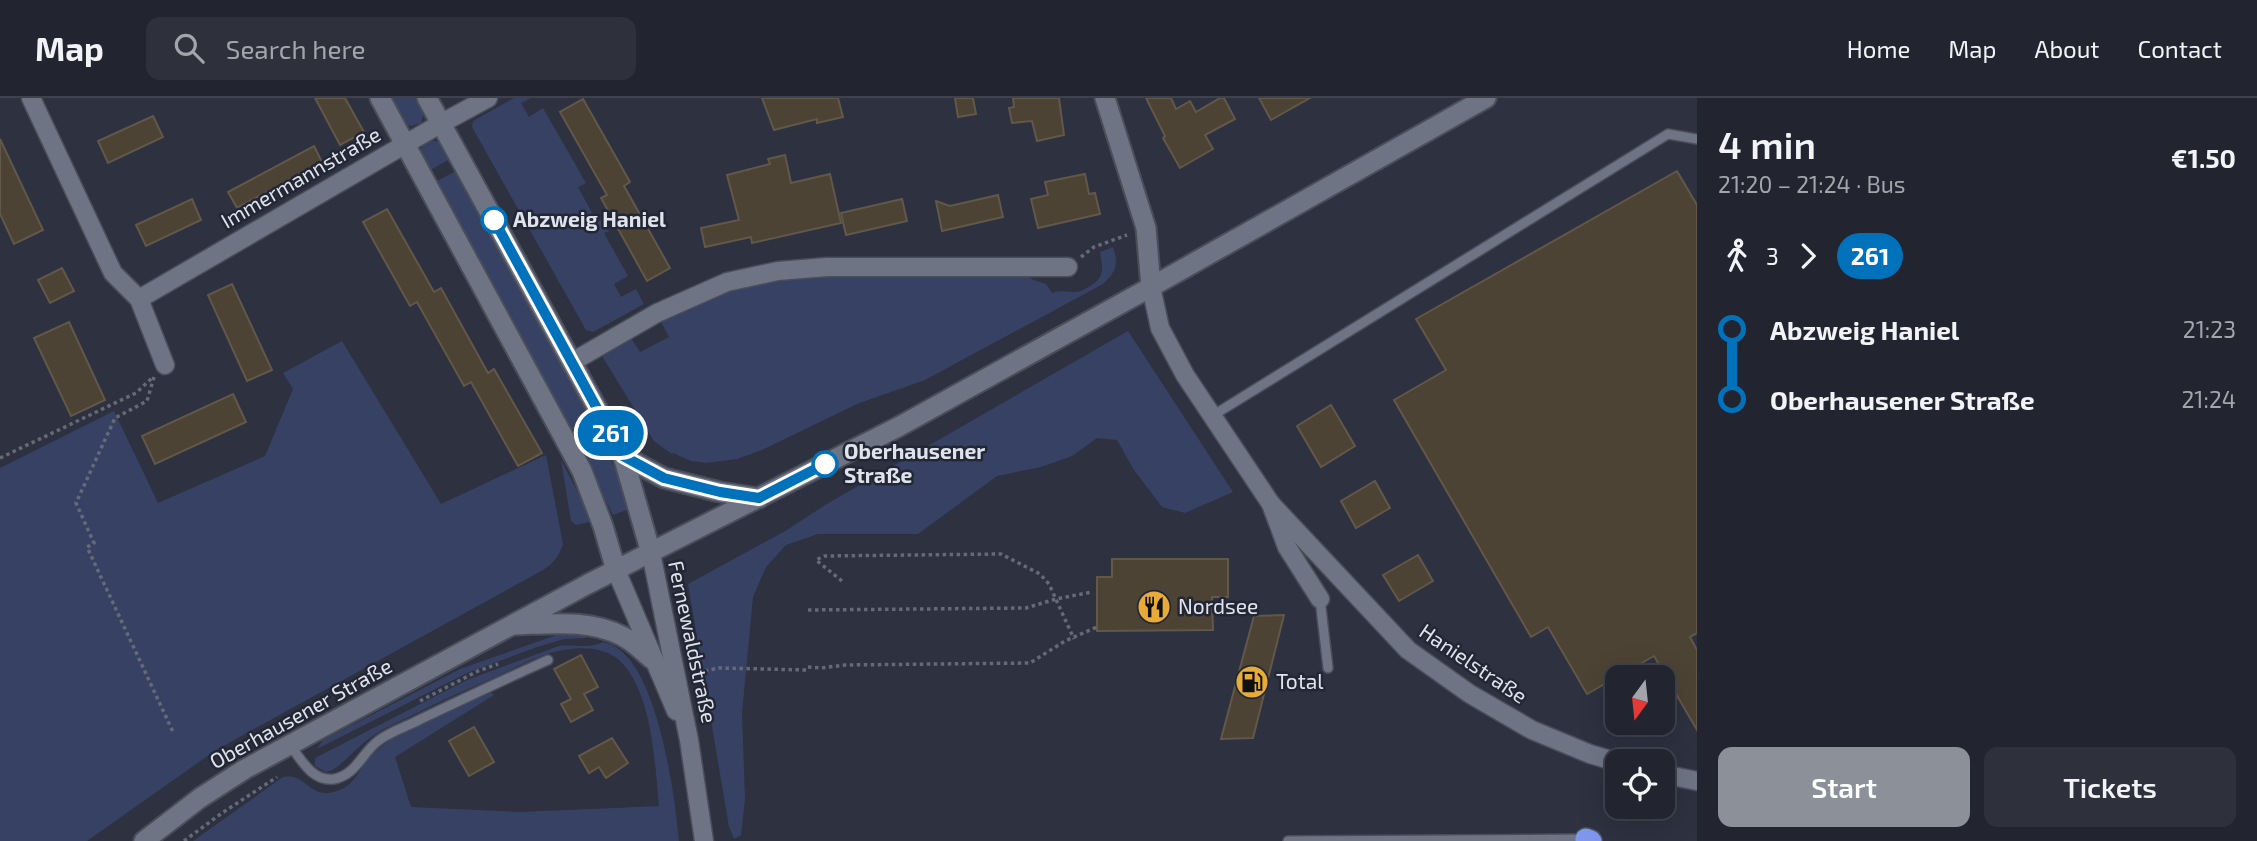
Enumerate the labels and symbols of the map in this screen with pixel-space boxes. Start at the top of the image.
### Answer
street label: Immermannstraße [216,121,385,233]
place label: Abzweig Haniel [513,206,666,231]
marker: Abzweig Haniel [481,207,507,233]
line badge: 261 [571,410,651,456]
place label: Oberhausener Straße [844,438,985,487]
marker: Oberhausener Straße [812,451,838,477]
street label: Fernewaldstraße [664,558,723,725]
restaurant icon: Nordsee [1135,588,1173,626]
place label: Nordsee [1178,593,1258,618]
street label: Hanielstraße [1415,618,1532,708]
street label: Oberhausener Straße [205,652,396,773]
fuel station icon: Total [1233,663,1271,701]
north arrow [1605,665,1675,735]
place label: Total [1276,668,1324,693]

